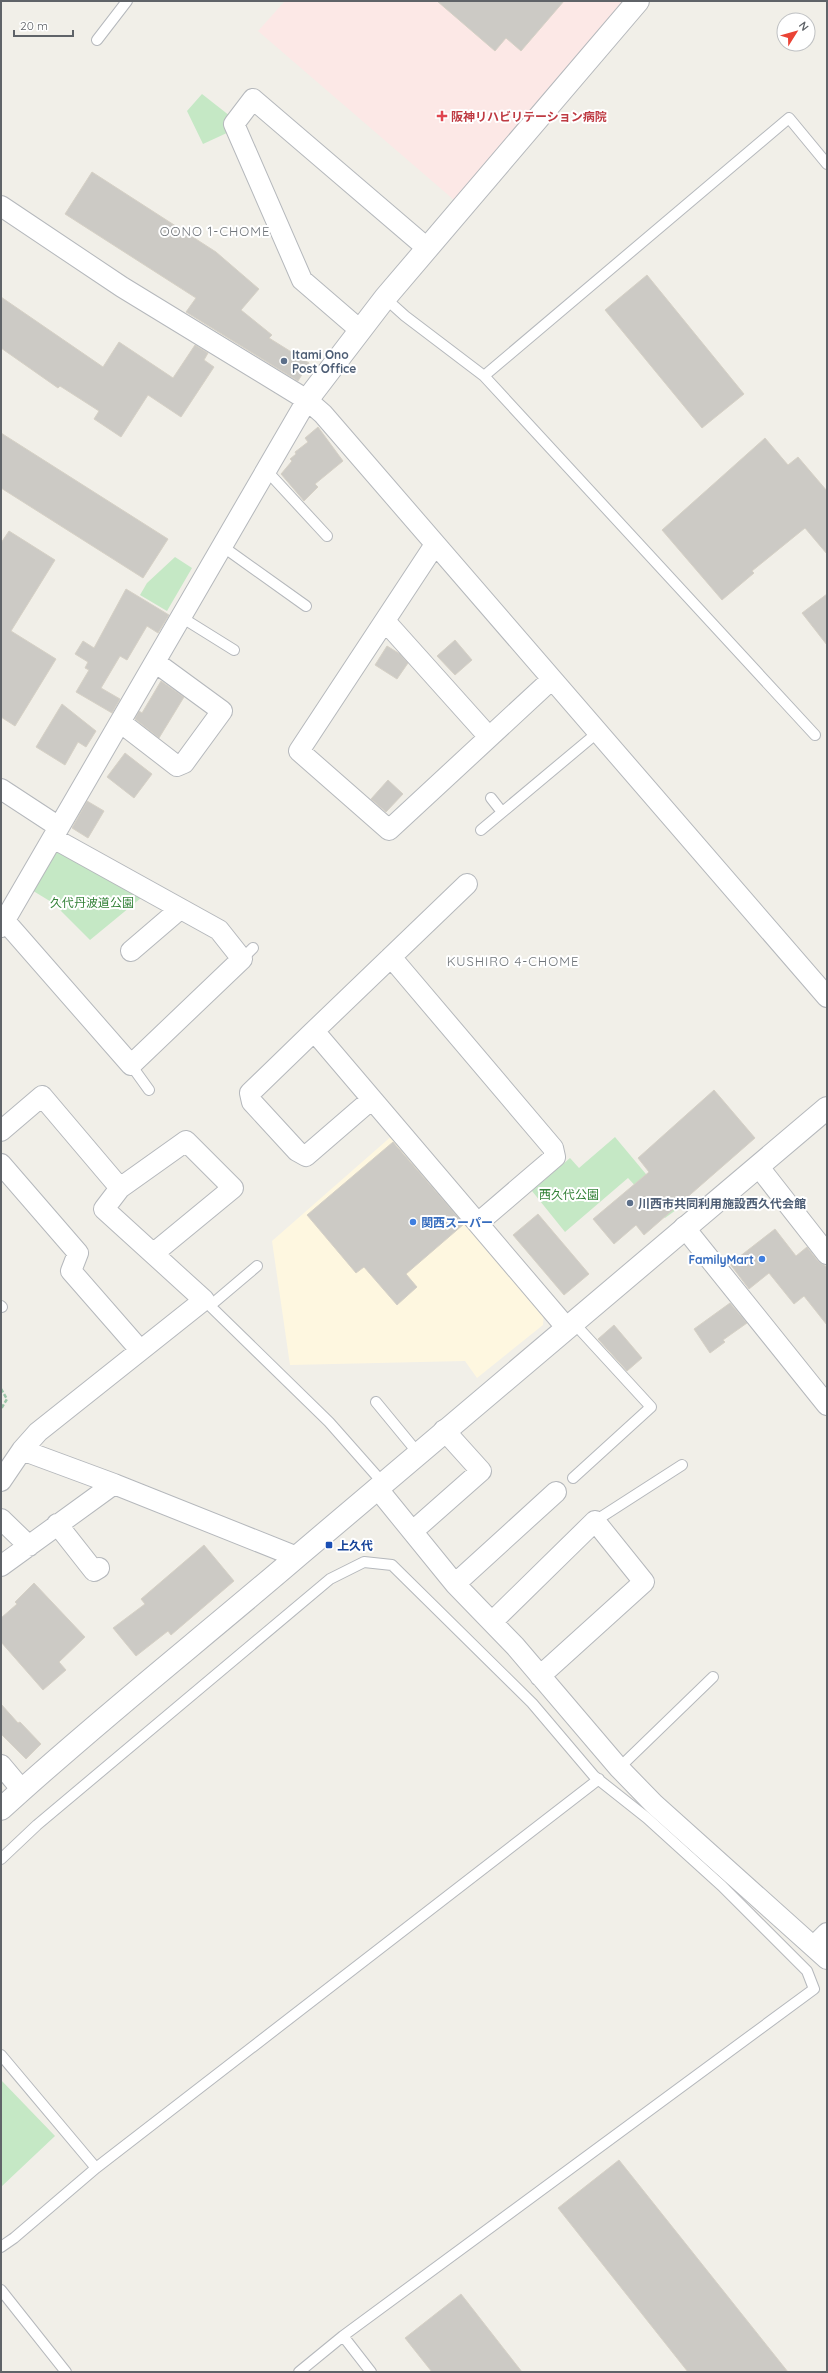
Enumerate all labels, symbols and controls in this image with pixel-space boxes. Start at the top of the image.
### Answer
scale bar [14,12,73,38]
north arrow [776,12,816,52]
text: 20 m [20,18,48,33]
text: N [796,19,812,33]
place label: 阪神リハビリテーション病院 [451,109,607,124]
marker: 阪神リハビリテーション病院 [436,110,448,122]
district label: OONO 1-CHOME [160,223,270,239]
place label: Itami Ono Post Office [292,347,356,376]
marker: Itami Ono Post Office [279,356,289,366]
park label: 久代丹波道公園 [50,895,134,910]
district label: KUSHIRO 4-CHOME [447,953,579,969]
park label: 西久代公園 [539,1187,599,1202]
place label: 川西市共同利用施設西久代会館 [638,1196,806,1211]
marker: 川西市共同利用施設西久代会館 [625,1198,635,1208]
place label: 関西スーパー [421,1215,493,1230]
marker: 関西スーパー [408,1217,418,1227]
place label: FamilyMart [688,1252,754,1267]
marker: FamilyMart [757,1254,767,1264]
place label: 上久代 [337,1538,373,1553]
marker: 上久代 [324,1540,334,1550]

